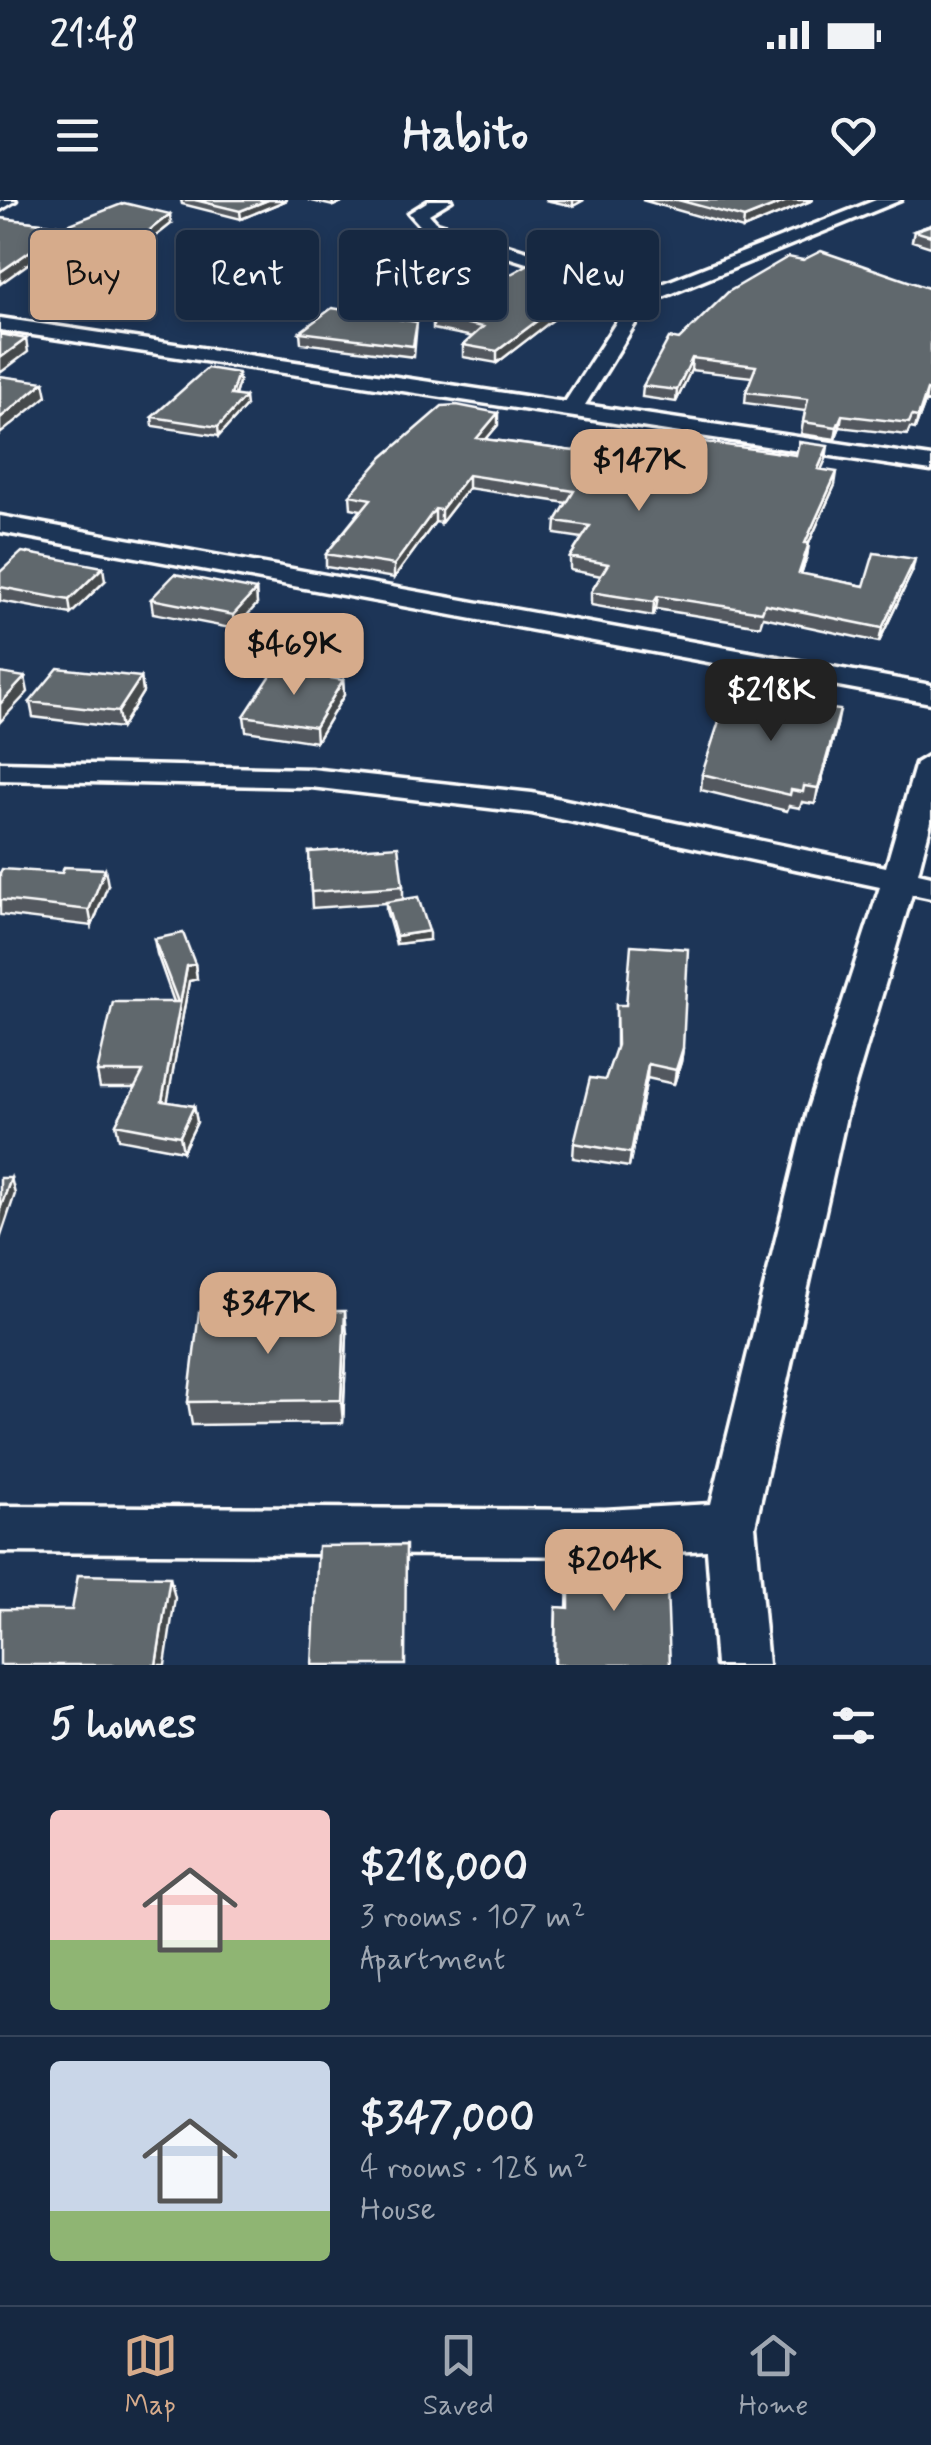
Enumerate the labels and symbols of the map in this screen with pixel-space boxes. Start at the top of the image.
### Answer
pin: $147K [569,429,709,514]
pin: $469K [224,613,364,698]
pin: $218K [701,659,841,744]
pin: $347K [198,1272,338,1357]
pin: $204K [544,1529,684,1614]

